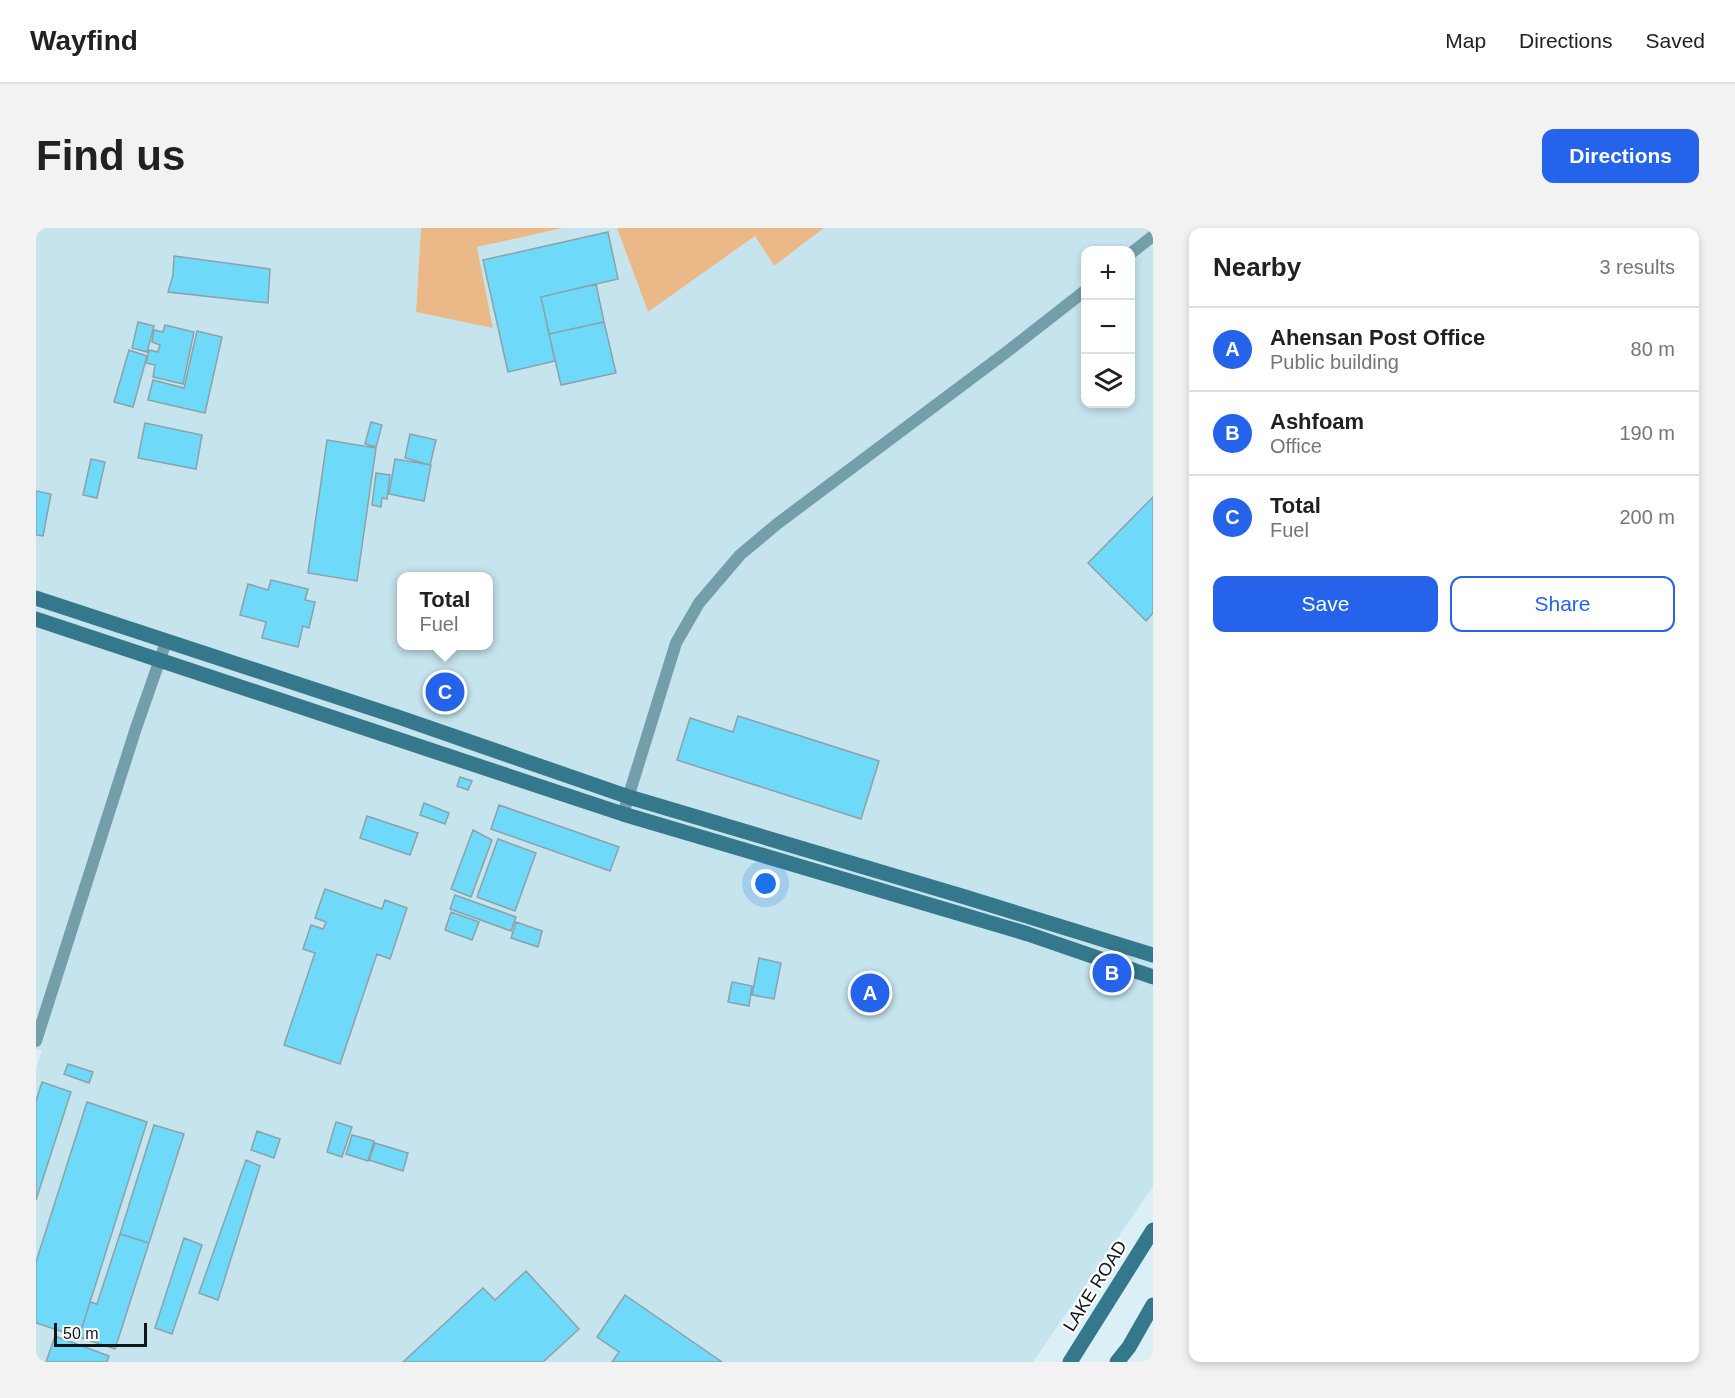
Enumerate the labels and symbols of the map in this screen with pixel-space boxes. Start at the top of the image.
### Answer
pin: C [426,670,464,714]
your location [751,869,780,898]
pin: B [1092,950,1132,996]
pin: A [850,970,890,1016]
street label: LAKE ROAD [1059,1237,1131,1335]
scale bar [54,1320,147,1348]

